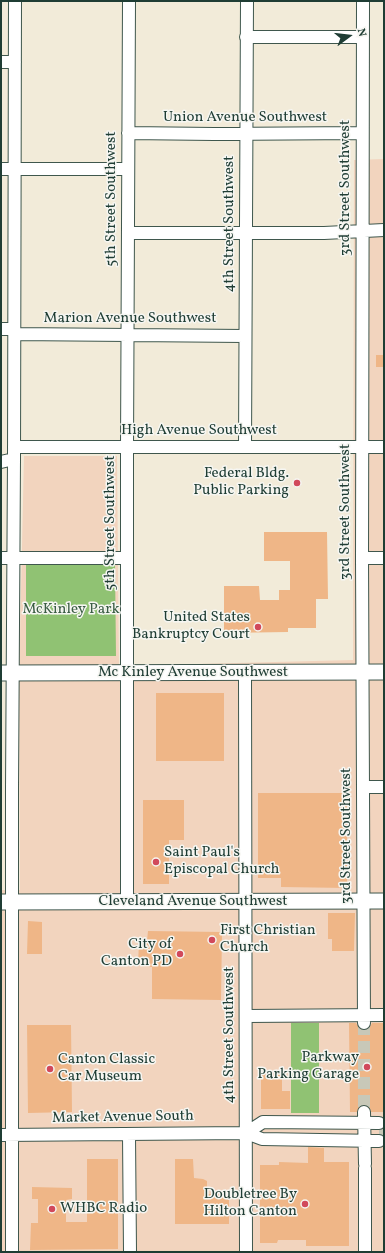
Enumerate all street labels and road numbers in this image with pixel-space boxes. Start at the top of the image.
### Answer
street label: Union Avenue Southwest [163,109,327,127]
street label: 3rd Street Southwest [337,120,355,256]
street label: 5th Street Southwest [103,131,121,267]
street label: 4th Street Southwest [221,155,239,293]
street label: Marion Avenue Southwest [44,310,216,328]
street label: High Avenue Southwest [121,422,277,440]
street label: 3rd Street Southwest [337,444,355,580]
street label: 5th Street Southwest [102,455,120,591]
street label: Mc Kinley Avenue Southwest [98,664,288,682]
street label: 3rd Street Southwest [338,768,356,904]
street label: Cleveland Avenue Southwest [98,893,288,911]
street label: 4th Street Southwest [221,966,239,1104]
street label: Market Avenue South [52,1108,194,1128]

